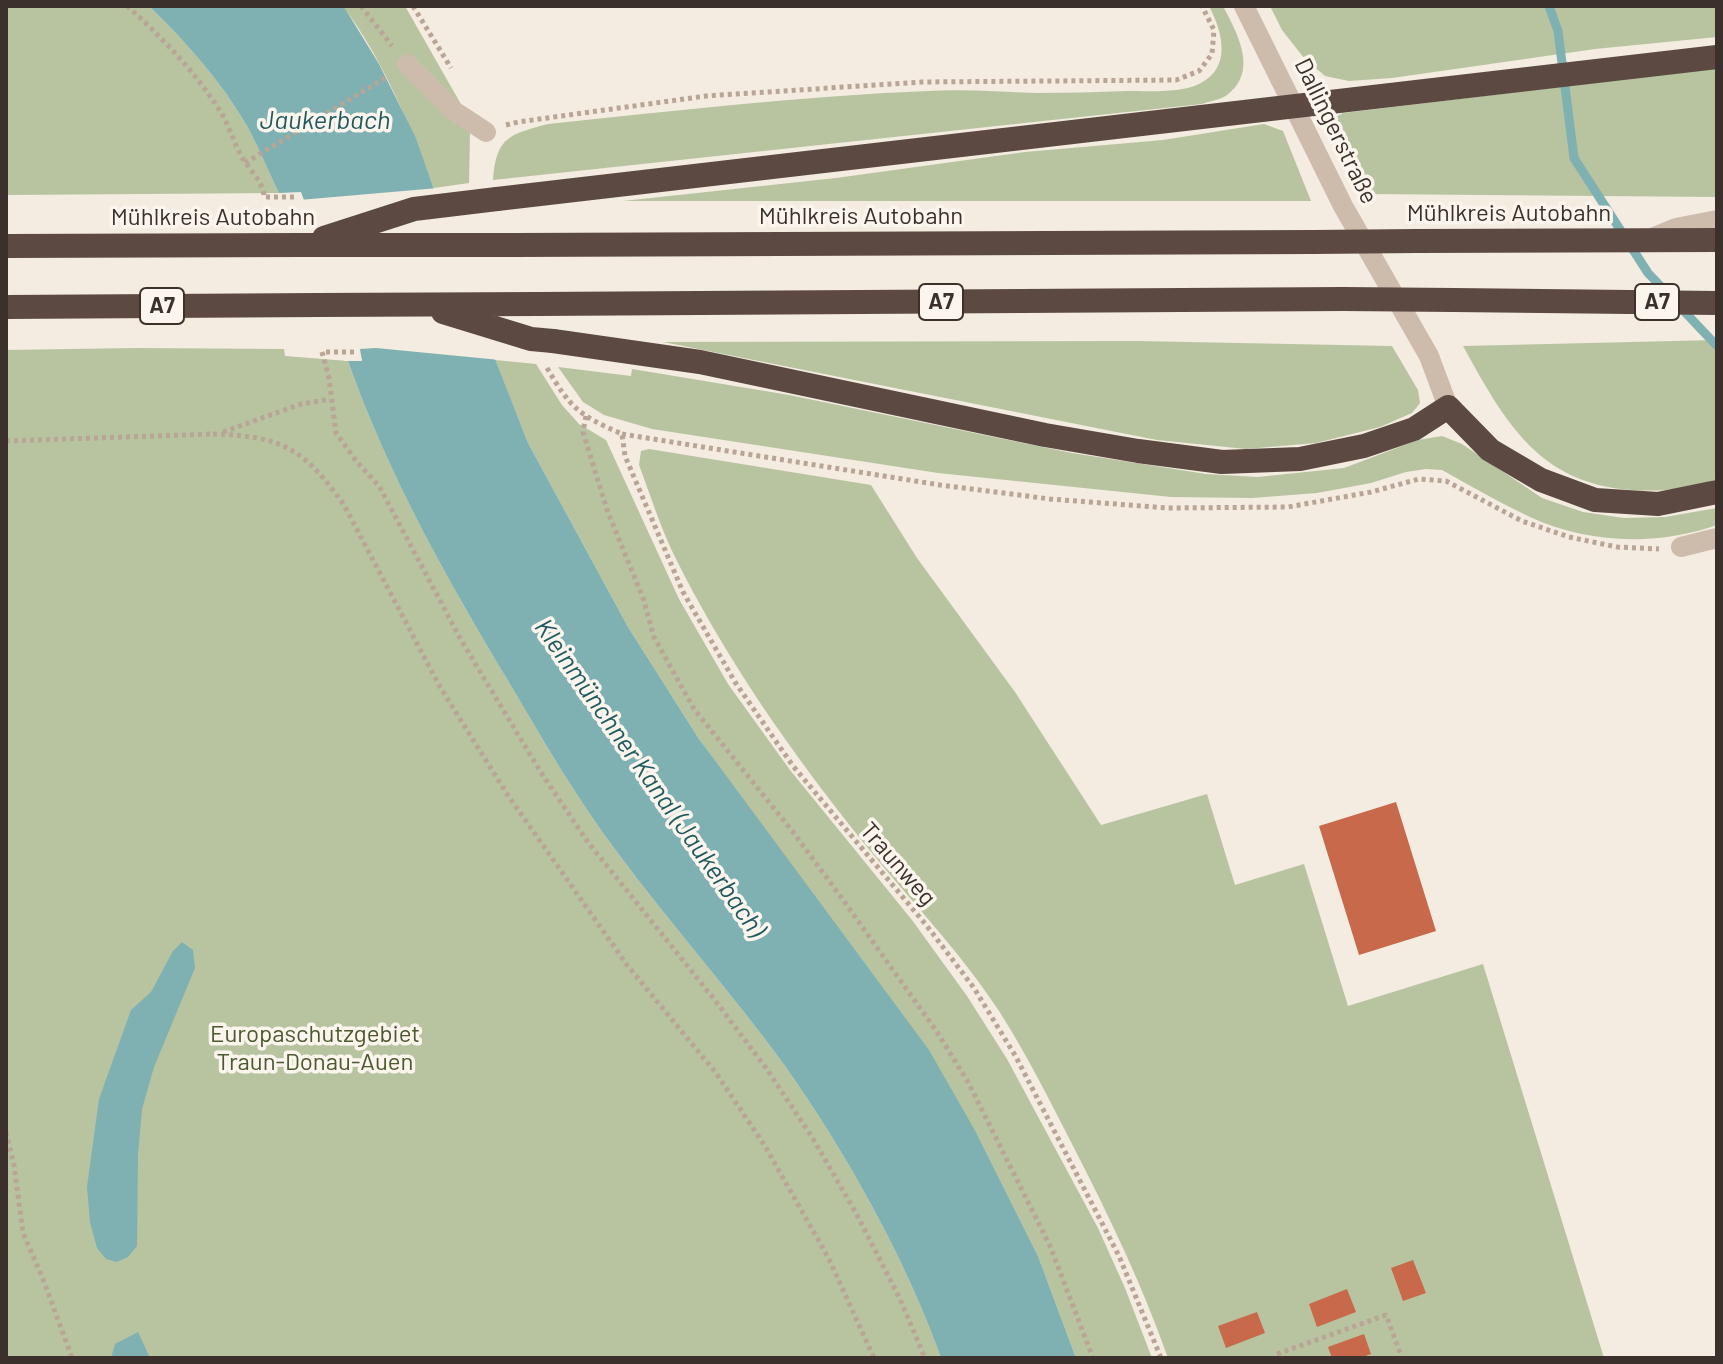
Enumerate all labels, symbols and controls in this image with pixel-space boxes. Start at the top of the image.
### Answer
street label: Dallingerstraße [1288,53,1384,209]
water label: Jaukerbach [260,104,390,136]
street label: Mühlkreis Autobahn [1407,199,1611,227]
street label: Mühlkreis Autobahn [759,202,963,230]
street label: Mühlkreis Autobahn [111,203,315,231]
road number: A7 [919,284,963,320]
road number: A7 [1635,284,1679,320]
road number: A7 [140,288,184,324]
water label: Kleinmünchner Kanal (Jaukerbach) [528,613,772,943]
street label: Traunweg [854,816,942,912]
park label: Europaschutzgebiet Traun-Donau-Auen [210,1020,420,1076]

